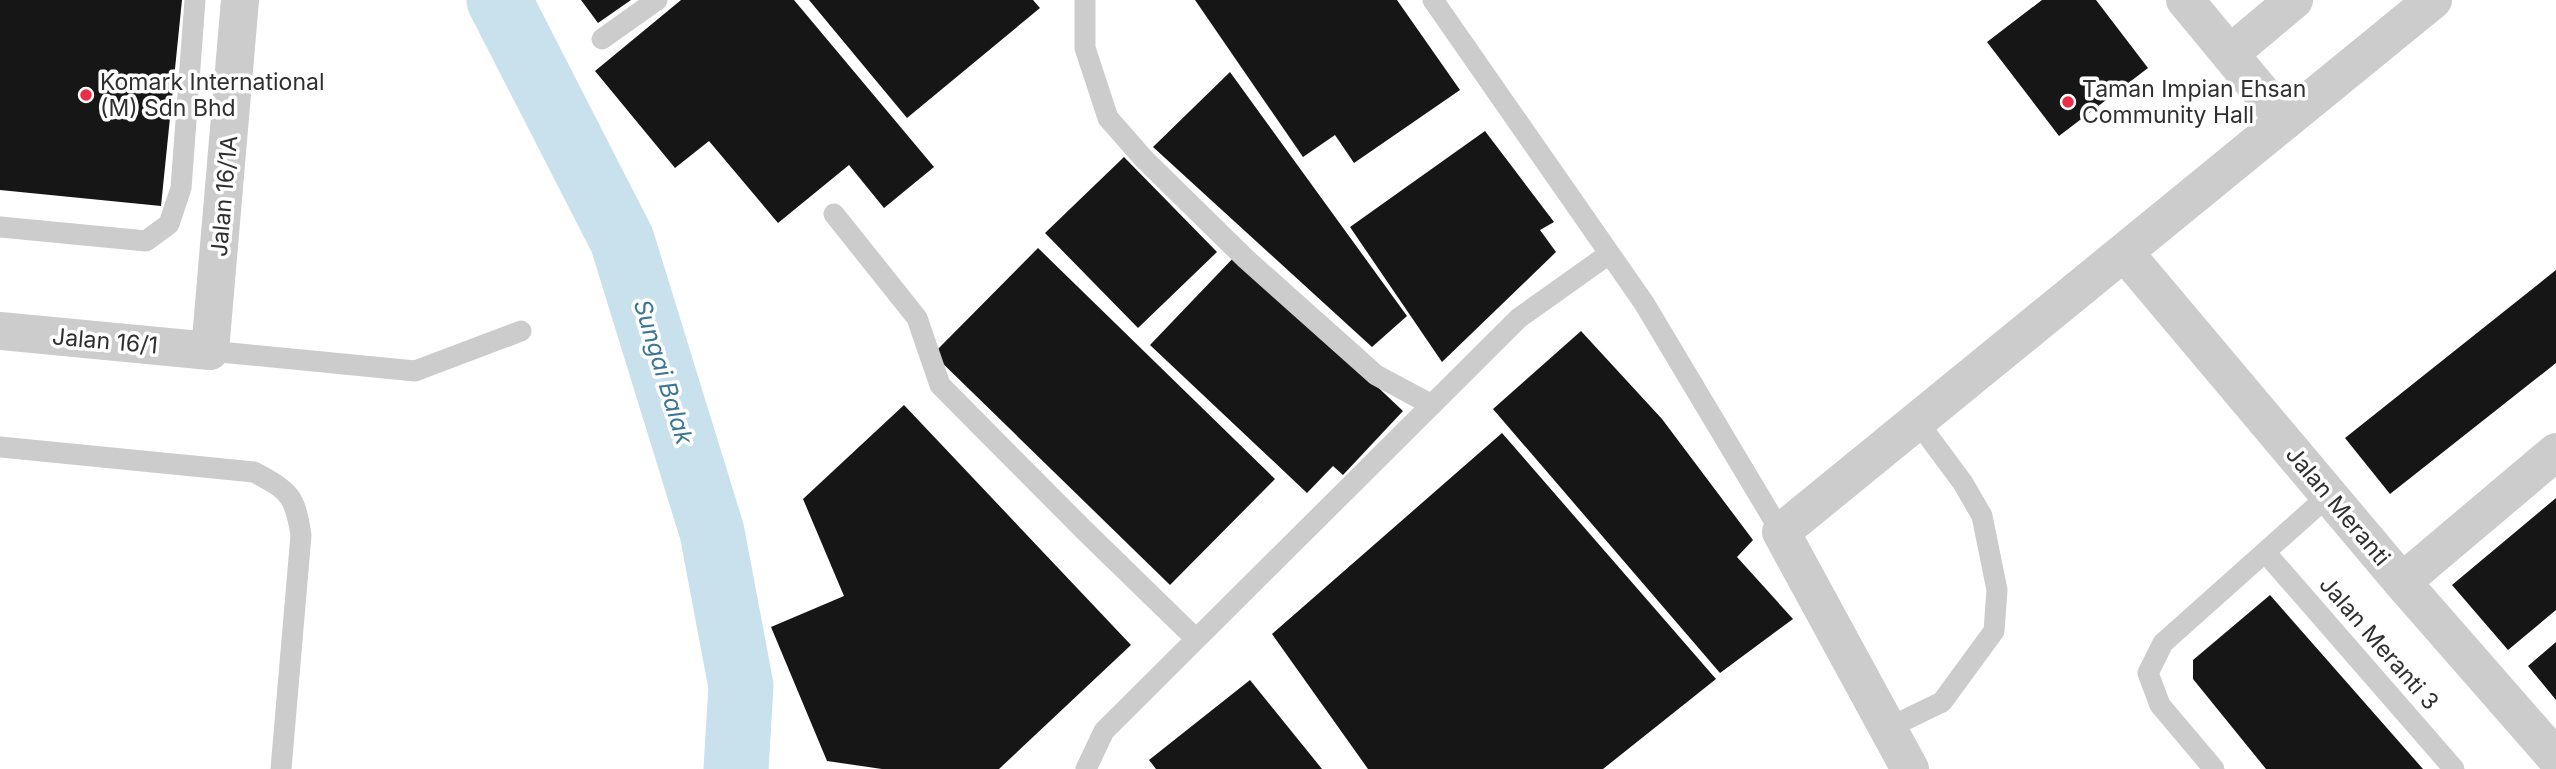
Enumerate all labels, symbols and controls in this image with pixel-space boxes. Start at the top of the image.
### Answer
place label: Komark International (M) Sdn Bhd [100,68,324,122]
place label: Taman Impian Ehsan Community Hall [2082,75,2306,129]
marker: Komark International (M) Sdn Bhd [78,87,94,103]
marker: Taman Impian Ehsan Community Hall [2060,94,2076,110]
street label: Jalan 16/1A [205,134,243,258]
water label: Sungai Balak [628,296,700,449]
street label: Jalan 16/1 [51,322,159,360]
street label: Jalan Meranti [2280,441,2396,571]
street label: Jalan Meranti 3 [2313,571,2445,715]

